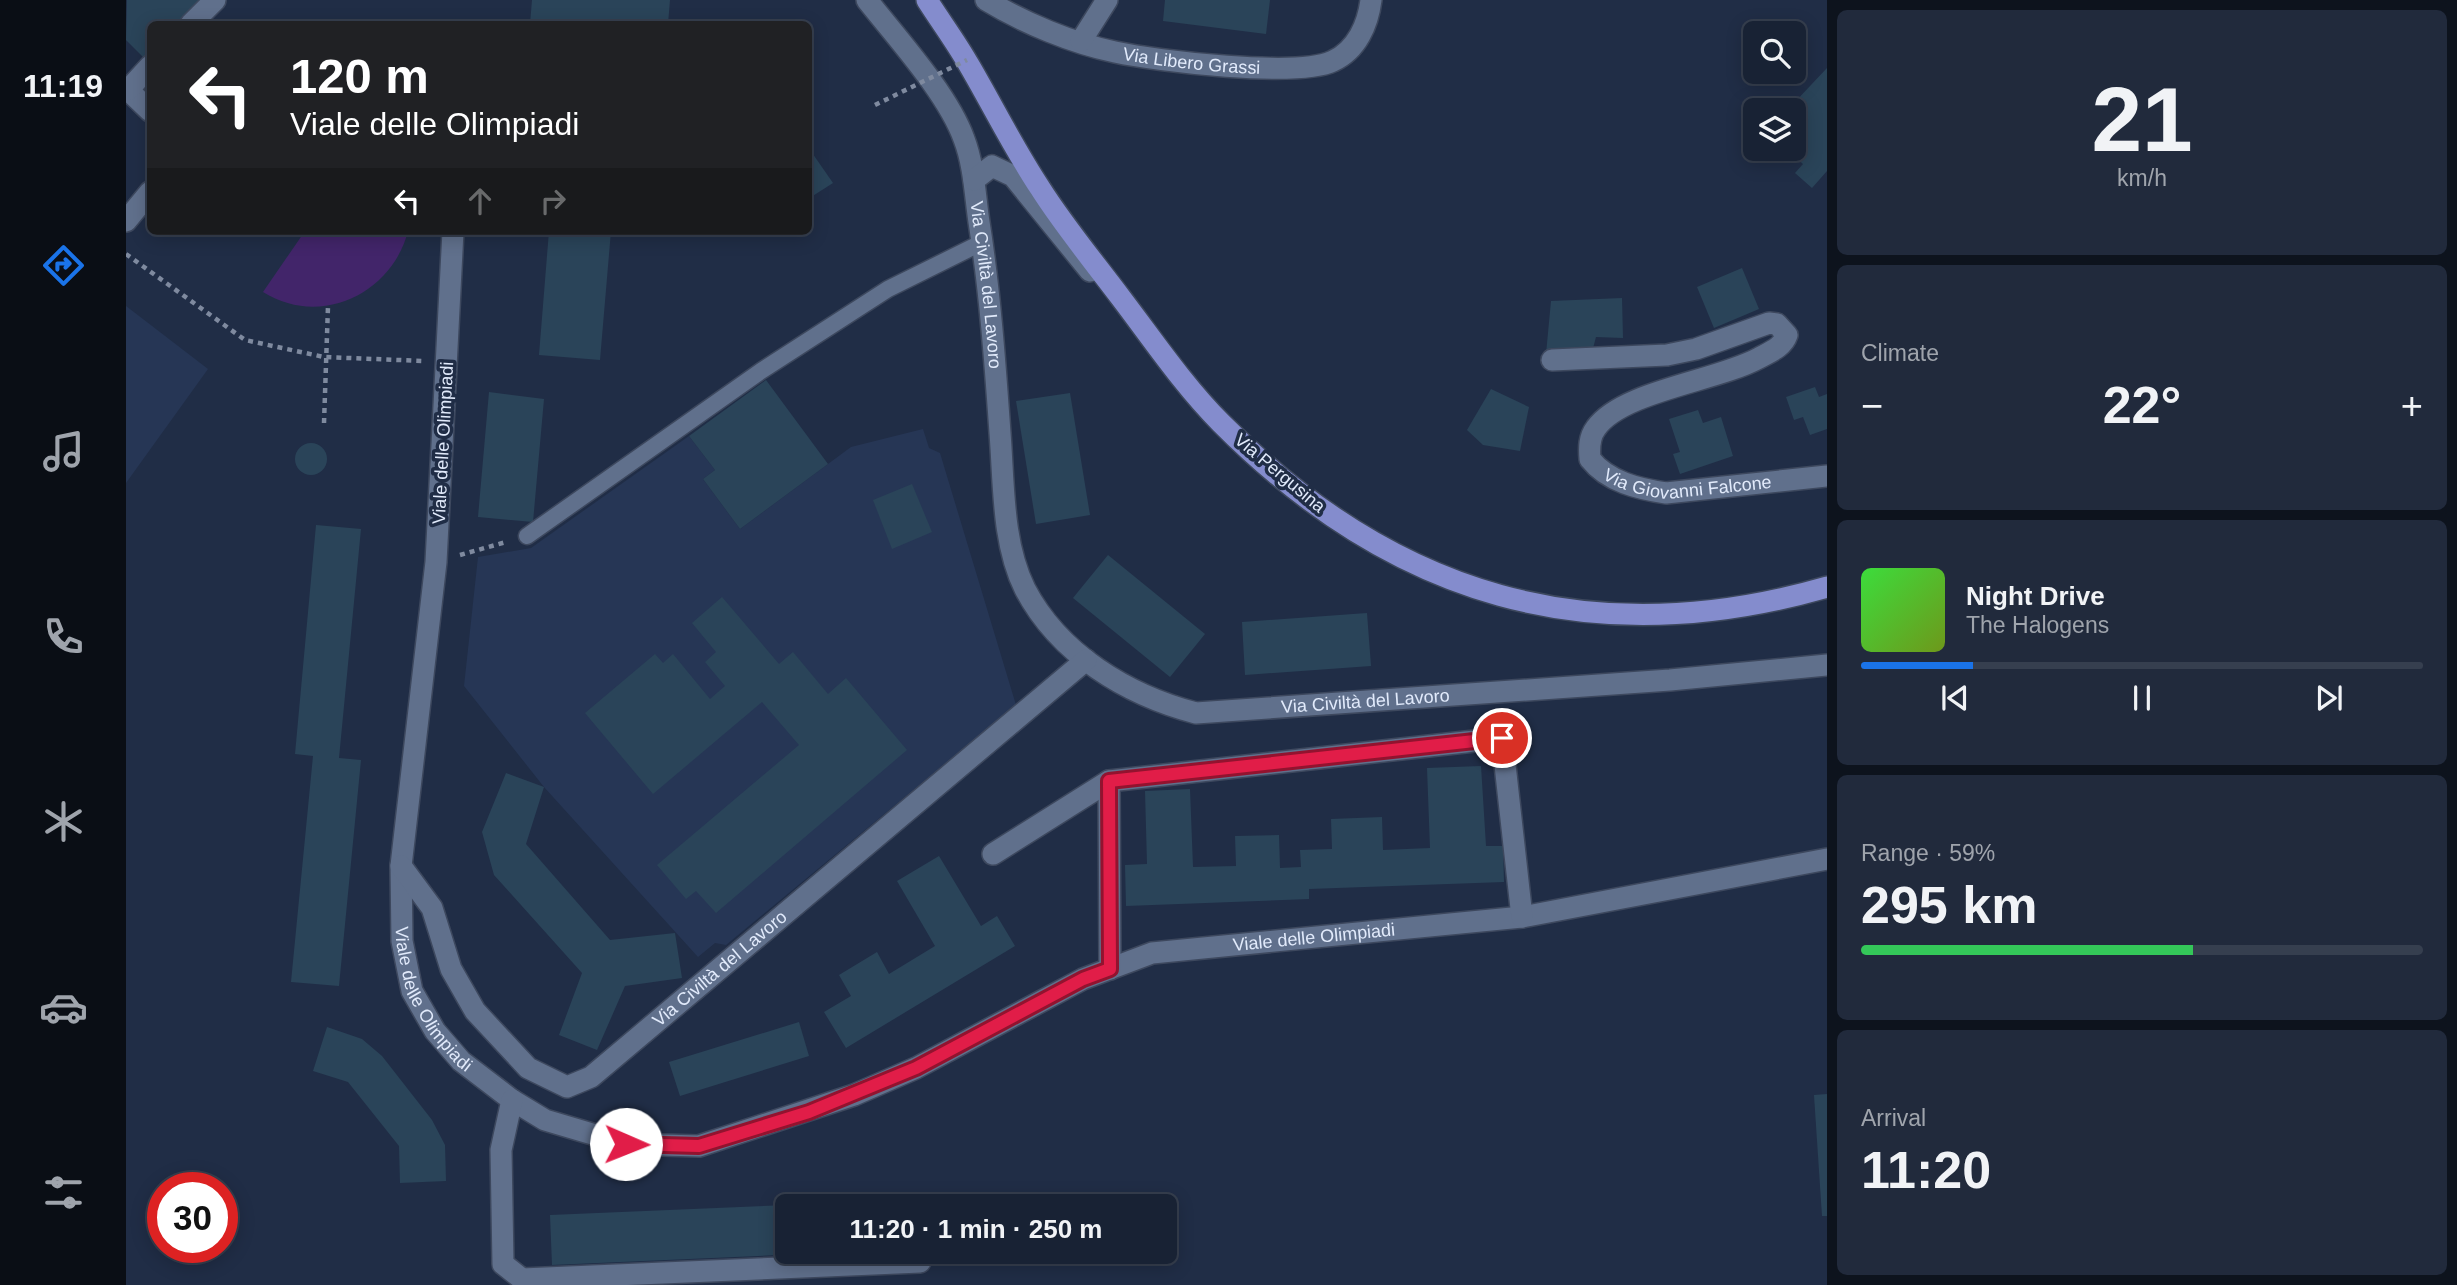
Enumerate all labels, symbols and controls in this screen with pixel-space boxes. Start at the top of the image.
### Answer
map controls [1743,21,1806,161]
button: search [1743,21,1806,84]
street label: Via Libero Grassi [1121,44,1261,78]
icon: left [175,49,266,140]
text: 120 m [290,49,429,103]
text: 11:19 [23,68,103,104]
text: 21 [2091,69,2193,170]
button: layers [1743,98,1806,161]
text: Viale delle Olimpiadi [290,106,579,142]
text: km/h [2117,165,2167,191]
icon: left [388,182,426,220]
icon: ahead [461,182,499,220]
icon: right [534,182,572,220]
street label: Via Civiltà del Lavoro [966,200,1005,369]
icon: directions [39,241,88,290]
text: Climate [1861,340,1939,366]
street label: Viale delle Olimpiadi [429,361,457,525]
text: 22° [2103,376,2181,434]
text: − [1861,385,1883,427]
text: + [2401,385,2423,427]
icon: music [39,427,88,476]
street label: Via Pergusina [1231,429,1330,517]
street label: Via Giovanni Falcone [1600,465,1773,503]
text: Night Drive [1966,581,2105,611]
icon: phone [39,612,88,661]
text: The Halogens [1966,612,2109,638]
icon: previous [1936,679,1974,717]
icon: pause [2123,679,2161,717]
icon: next [2310,679,2348,717]
street label: Via Civiltà del Lavoro [1280,685,1450,717]
pin [1472,708,1532,768]
icon: arrive [1483,719,1521,757]
icon: climate [39,797,88,846]
text: Range · 59% [1861,840,1995,866]
text: 295 km [1861,876,2037,934]
street label: Via Civiltà del Lavoro [649,907,791,1031]
street label: Viale delle Olimpiadi [1232,919,1396,955]
street label: Viale delle Olimpiadi [392,926,476,1076]
icon: car [39,983,88,1032]
text: Arrival [1861,1105,1926,1131]
position arrow [589,1107,663,1181]
text: 11:20 [1861,1141,1991,1199]
icon: filters [39,1168,88,1217]
speed limit sign: 30 [147,1172,238,1263]
text: 11:20 · 1 min · 250 m [850,1214,1102,1244]

